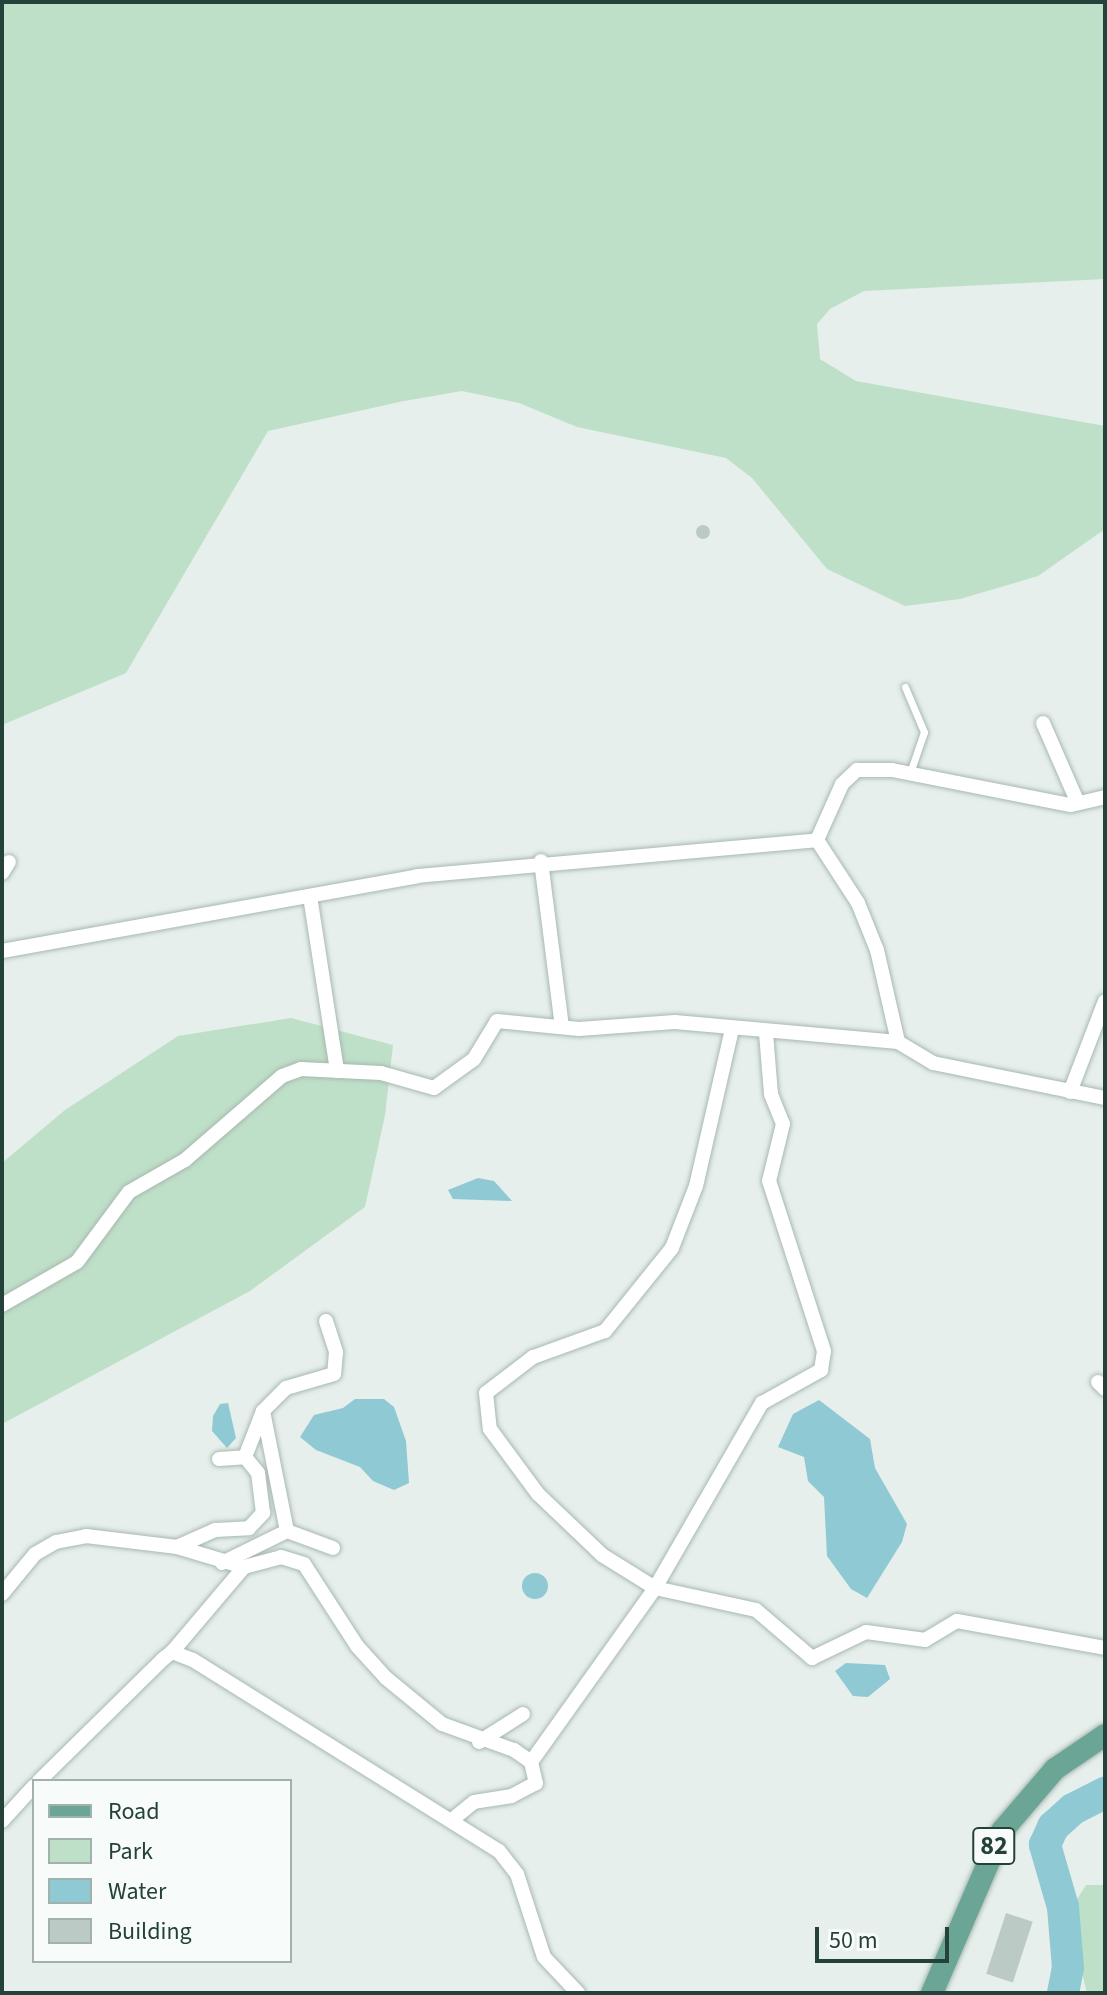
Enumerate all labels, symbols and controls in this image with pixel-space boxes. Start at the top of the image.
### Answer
legend [32,1779,292,1963]
text: Road [108,1794,160,1829]
road number: 82 [972,1824,1016,1868]
text: Park [108,1834,153,1869]
text: Water [108,1874,166,1909]
scale bar [819,1911,953,1961]
text: Building [108,1914,192,1949]
text: 50 m [829,1923,878,1958]

